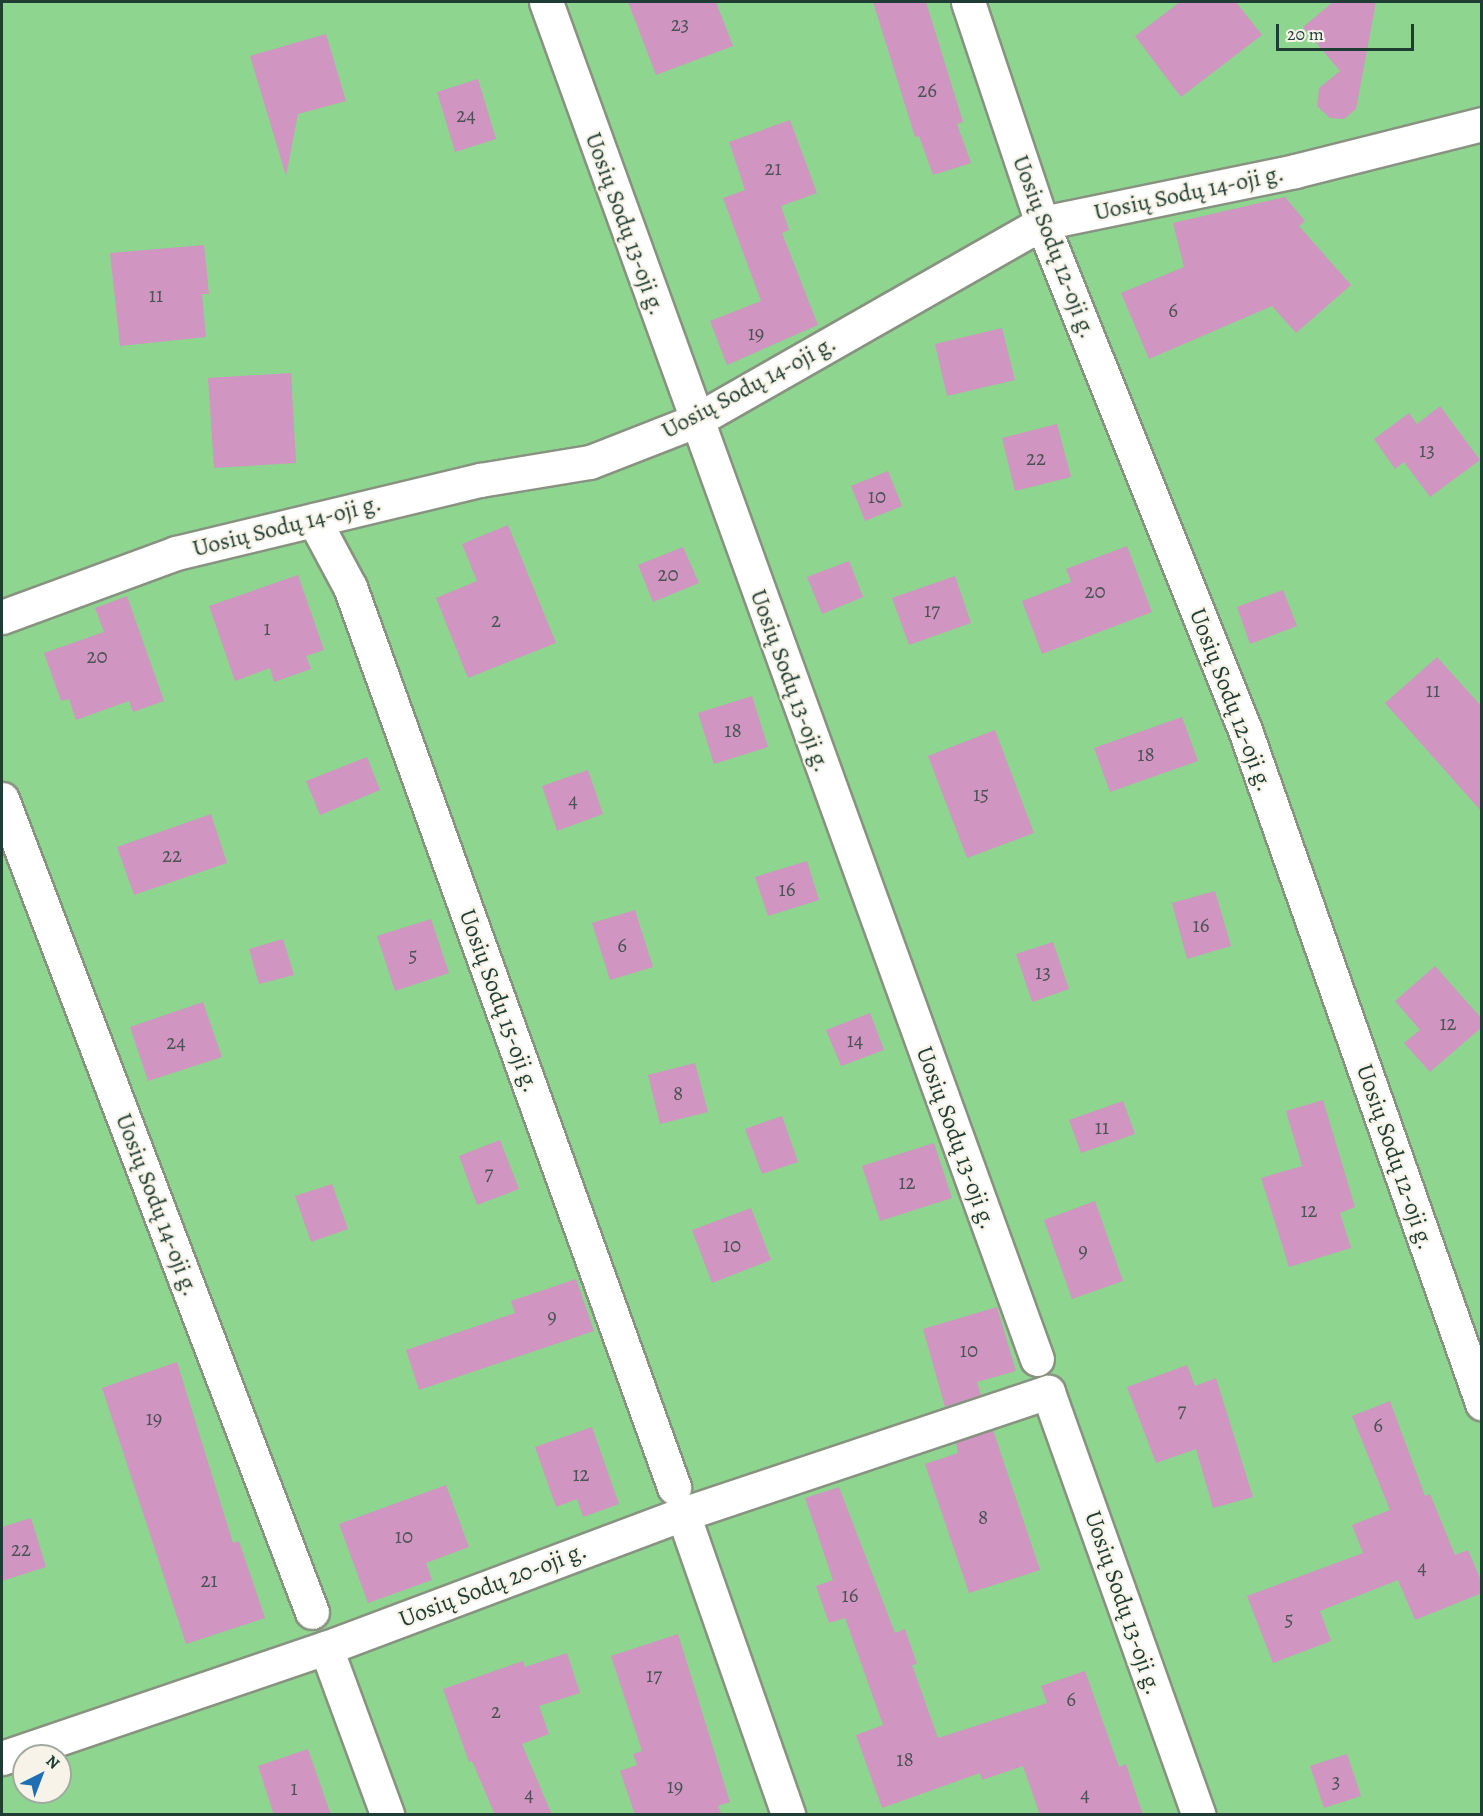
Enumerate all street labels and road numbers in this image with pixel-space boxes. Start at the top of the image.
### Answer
street label: Uosių Sodų 13-oji g. [579,129,671,319]
street label: Uosių Sodų 12-oji g. [1006,151,1102,343]
street label: Uosių Sodų 14-oji g. [1091,159,1287,227]
street label: Uosių Sodų 14-oji g. [657,329,841,445]
street label: Uosių Sodų 14-oji g. [190,489,384,563]
street label: Uosių Sodų 13-oji g. [744,586,836,776]
street label: Uosių Sodų 12-oji g. [1183,604,1279,796]
street label: Uosių Sodų 15-oji g. [452,905,546,1097]
street label: Uosių Sodų 13-oji g. [910,1043,1002,1233]
street label: Uosių Sodų 12-oji g. [1350,1061,1440,1253]
street label: Uosių Sodų 14-oji g. [109,1109,205,1301]
street label: Uosių Sodų 13-oji g. [1078,1507,1168,1699]
street label: Uosių Sodų 20-oji g. [395,1536,591,1634]

